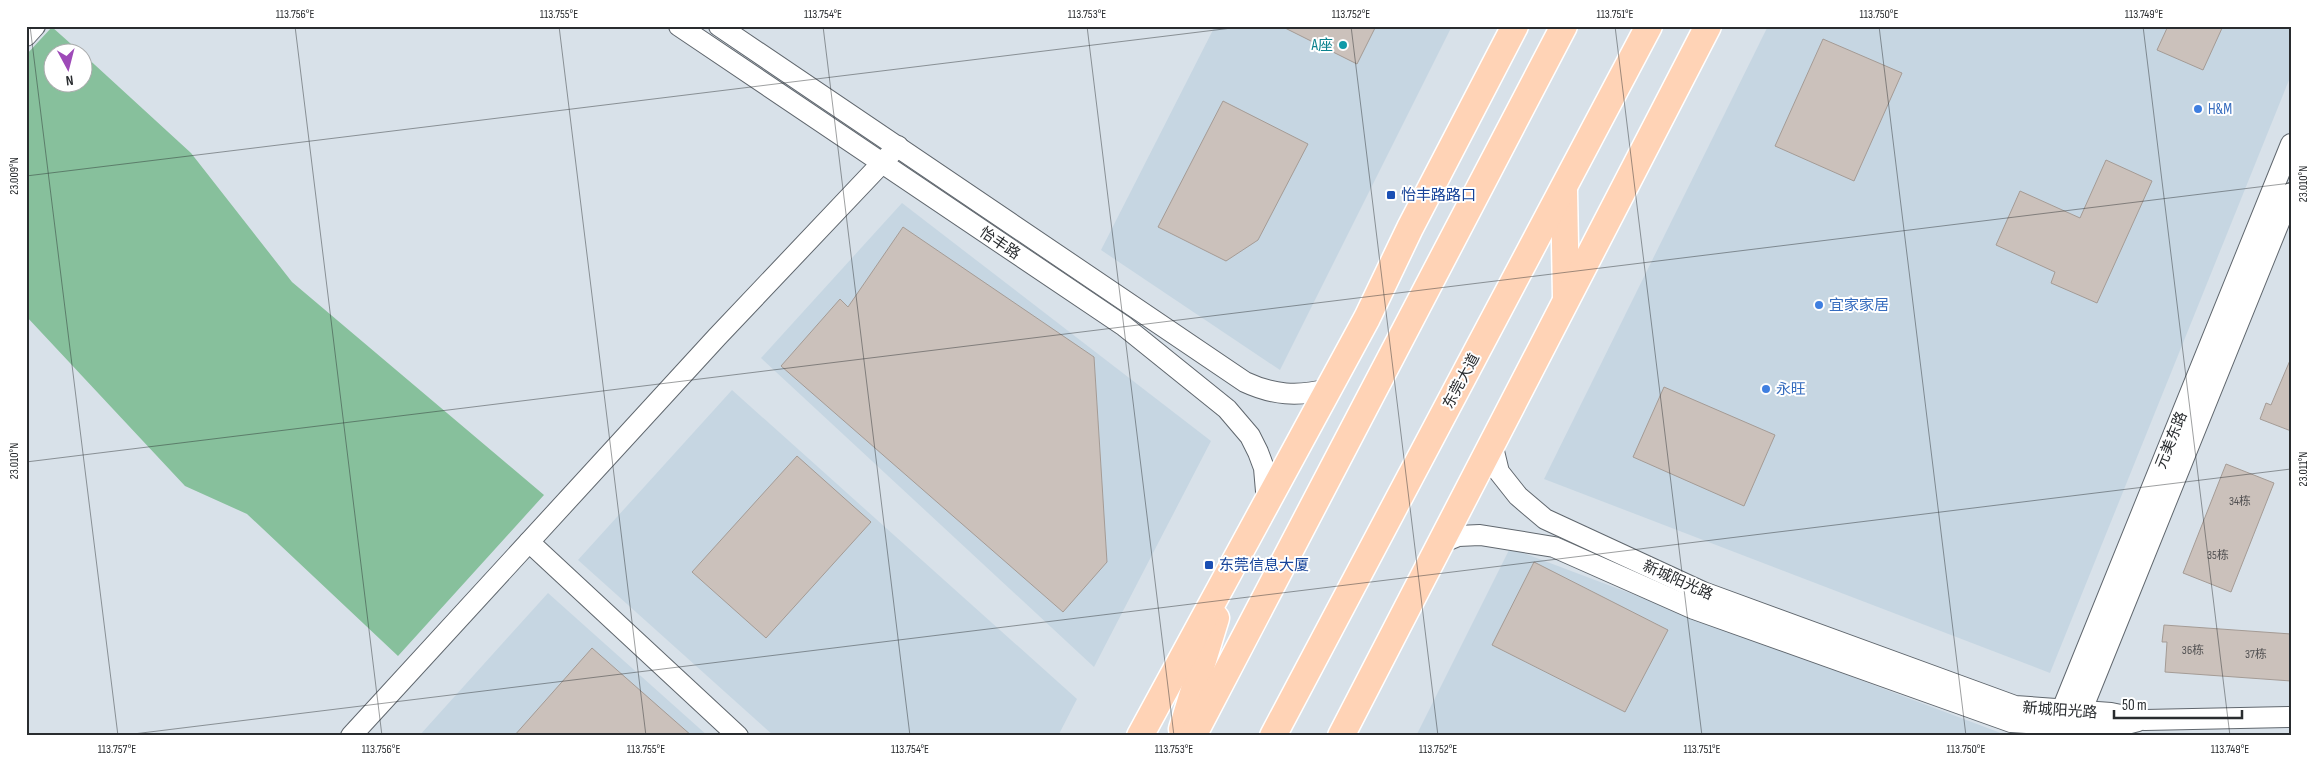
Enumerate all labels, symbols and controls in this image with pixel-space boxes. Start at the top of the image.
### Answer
text: 113.756°E [276,7,314,22]
text: 113.755°E [540,7,578,22]
text: 113.754°E [804,7,842,22]
text: 113.753°E [1068,7,1106,22]
text: 113.752°E [1332,7,1370,22]
text: 113.751°E [1596,7,1634,22]
text: 113.750°E [1860,7,1898,22]
text: 113.749°E [2125,7,2163,22]
place label: A座 [1311,36,1333,55]
marker: A座 [1337,39,1349,51]
north arrow [42,42,92,92]
text: N [65,72,74,89]
place label: H&M [2208,100,2232,119]
marker: H&M [2192,103,2204,115]
text: 23.009°N [7,157,22,195]
text: 23.010°N [2296,166,2311,202]
place label: 怡丰路路口 [1401,186,1476,205]
marker: 怡丰路路口 [1385,189,1397,201]
street label: 怡丰路 [976,223,1024,264]
place label: 宜家家居 [1829,296,1889,315]
marker: 宜家家居 [1813,299,1825,311]
street label: 东莞大道 [1439,350,1484,412]
place label: 永旺 [1776,380,1806,399]
marker: 永旺 [1760,383,1772,395]
street label: 元美东路 [2151,409,2192,472]
text: 23.010°N [7,443,22,479]
text: 23.011°N [2296,452,2311,486]
house number: 34栋 [2229,494,2251,509]
house number: 35栋 [2207,548,2229,563]
place label: 东莞信息大厦 [1219,556,1309,575]
street label: 新城阳光路 [1640,557,1716,604]
marker: 东莞信息大厦 [1203,559,1215,571]
house number: 36栋 [2182,643,2204,658]
house number: 37栋 [2245,647,2267,662]
scale bar [2114,687,2242,719]
text: 50 m [2122,696,2147,715]
street label: 新城阳光路 [2022,698,2098,723]
text: 113.757°E [98,742,136,757]
text: 113.756°E [362,742,400,757]
text: 113.755°E [627,742,665,757]
text: 113.754°E [891,742,929,757]
text: 113.753°E [1155,742,1193,757]
text: 113.752°E [1419,742,1457,757]
text: 113.751°E [1683,742,1721,757]
text: 113.750°E [1947,742,1985,757]
text: 113.749°E [2211,742,2249,757]

